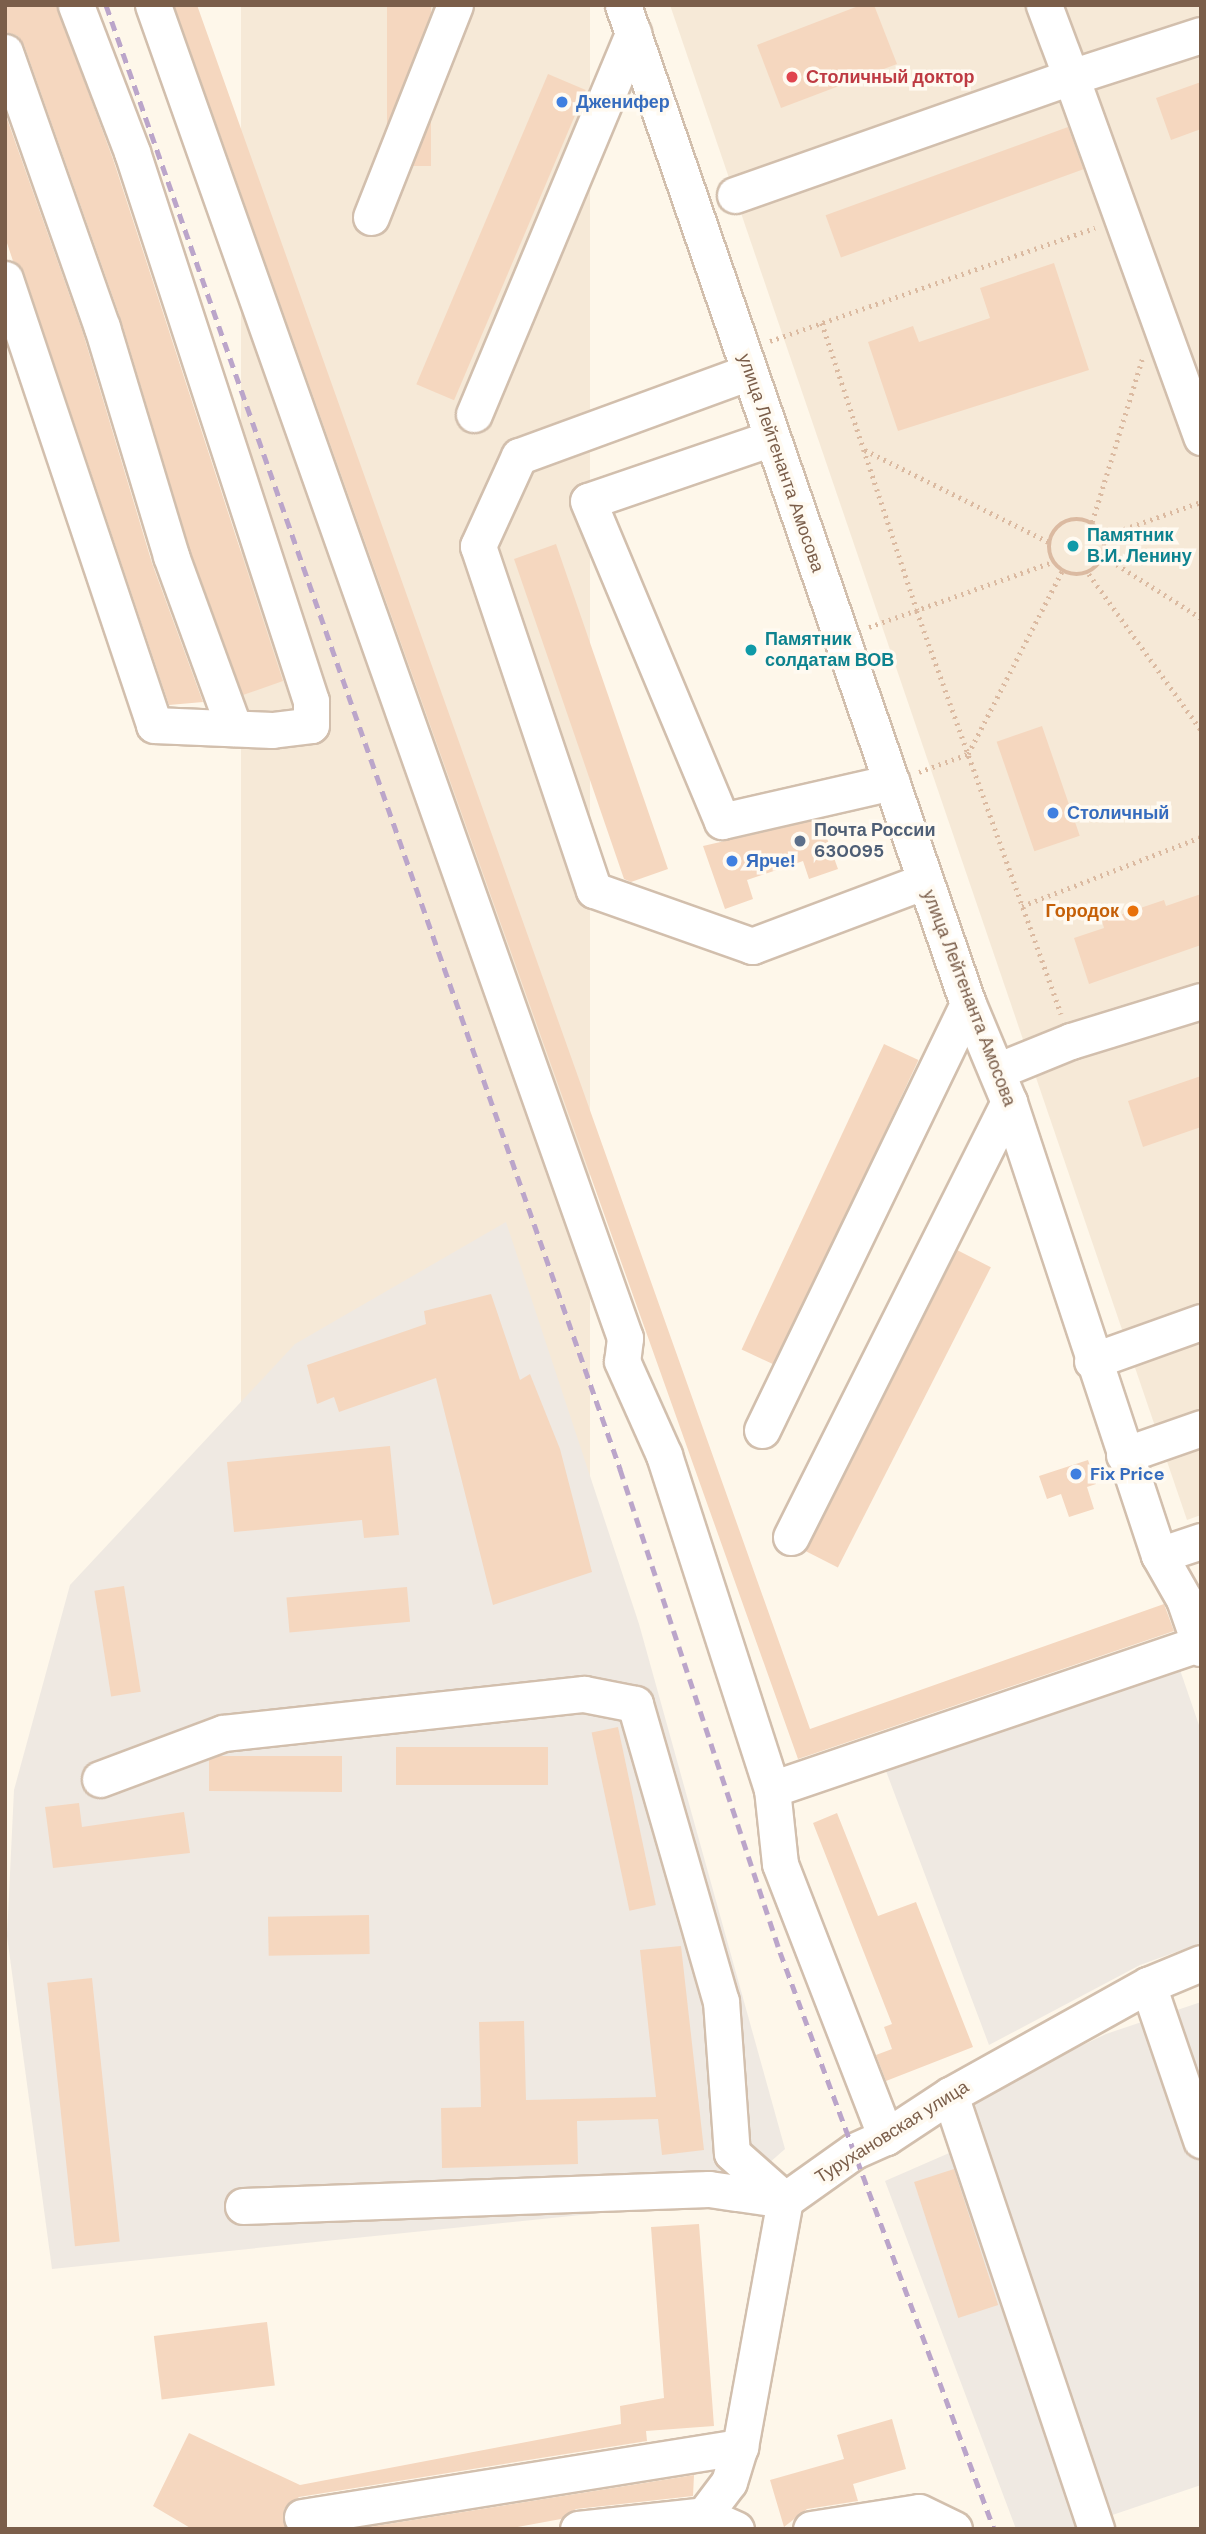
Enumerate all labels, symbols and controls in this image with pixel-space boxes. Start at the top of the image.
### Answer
place label: Столичный доктор [806,66,975,88]
marker: Столичный доктор [784,69,800,85]
place label: Дженифер [576,91,670,113]
marker: Дженифер [554,94,570,110]
street label: улица Лейтенанта Амосова [733,351,829,575]
place label: Памятник В.И. Ленину [1087,525,1192,568]
marker: Памятник В.И. Ленину [1065,538,1081,554]
place label: Памятник солдатам ВОВ [765,629,894,672]
marker: Памятник солдатам ВОВ [743,642,759,658]
place label: Столичный [1067,802,1169,824]
marker: Столичный [1045,805,1061,821]
place label: Почта России 630095 [814,820,935,862]
marker: Почта России 630095 [792,833,808,849]
place label: Ярче! [746,850,796,872]
marker: Ярче! [724,853,740,869]
street label: улица Лейтенанта Амосова [918,887,1020,1109]
place label: Городок [1046,900,1119,922]
marker: Городок [1125,903,1141,919]
place label: Fix Price [1090,1463,1165,1485]
marker: Fix Price [1068,1466,1084,1482]
street label: Турухановская улица [811,2076,973,2188]

